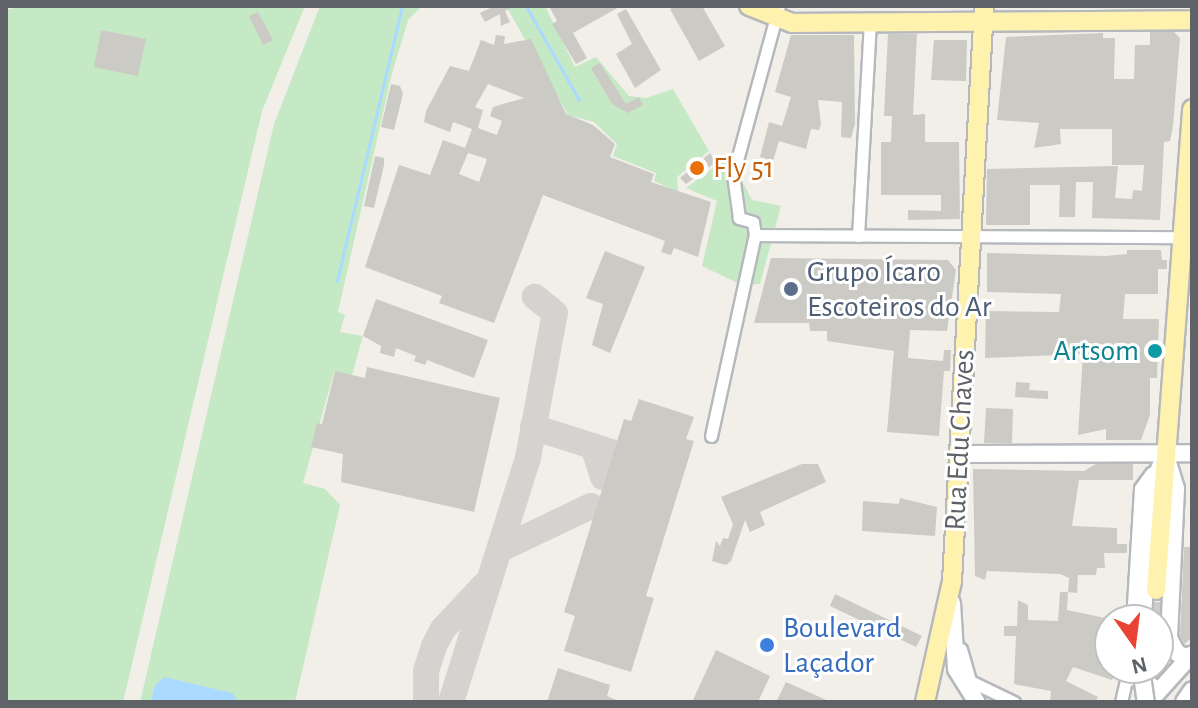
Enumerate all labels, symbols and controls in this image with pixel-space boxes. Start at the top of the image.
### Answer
place label: Fly 51 [713,150,774,186]
marker: Fly 51 [688,159,706,177]
place label: Grupo Ícaro Escoteiros do Ar [807,254,991,324]
marker: Grupo Ícaro Escoteiros do Ar [782,280,800,298]
place label: Artsom [1053,333,1139,369]
marker: Artsom [1146,342,1164,360]
street label: Rua Edu Chaves [937,348,983,532]
north arrow [1094,604,1174,684]
place label: Boulevard Laçador [783,610,901,680]
marker: Boulevard Laçador [758,636,776,654]
text: N [1129,653,1149,678]

